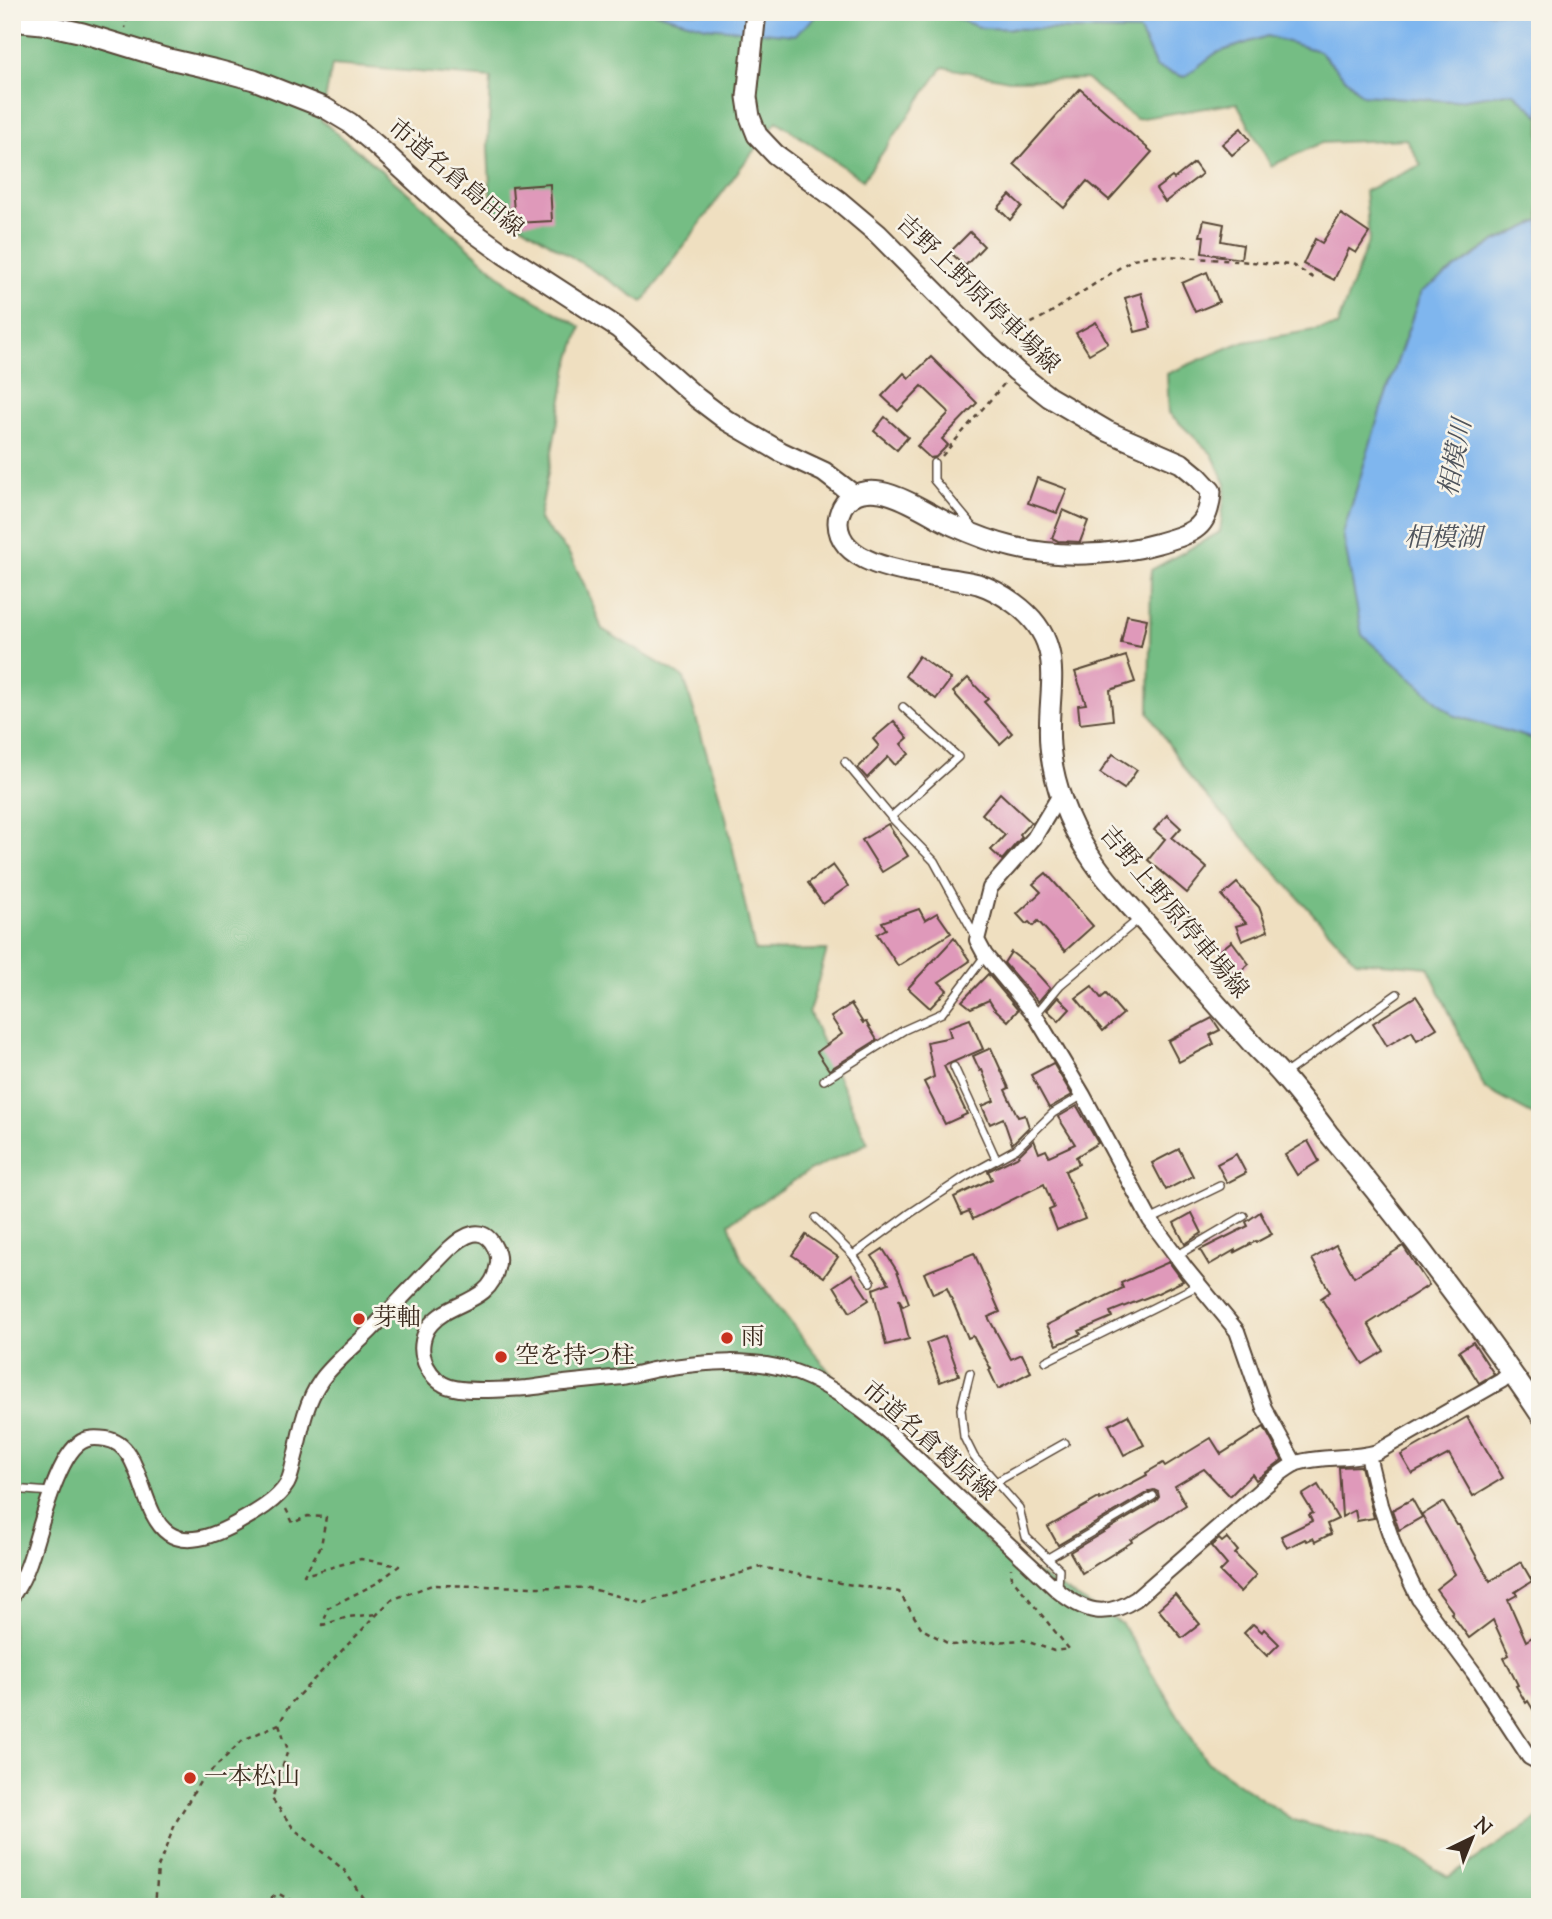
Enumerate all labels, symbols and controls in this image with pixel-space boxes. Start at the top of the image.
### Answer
street label: 市道名倉島田線 [380,112,530,246]
street label: 吉野上野原停車場線 [888,208,1066,382]
water label: 相模川 [1431,413,1483,500]
water label: 相模湖 [1404,521,1486,558]
street label: 吉野上野原停車場線 [1091,819,1255,1007]
place label: 芽軸 [373,1302,421,1336]
marker: 芽軸 [351,1311,367,1327]
place label: 雨 [741,1321,765,1355]
marker: 雨 [719,1330,735,1346]
place label: 空を持つ柱 [515,1340,635,1374]
marker: 空を持つ柱 [493,1349,509,1365]
street label: 市道名倉葛原線 [853,1374,1003,1510]
place label: 一本松山 [204,1761,300,1795]
marker: 一本松山 [182,1770,198,1786]
north arrow [1436,1804,1506,1874]
text: N [1467,1812,1497,1842]

